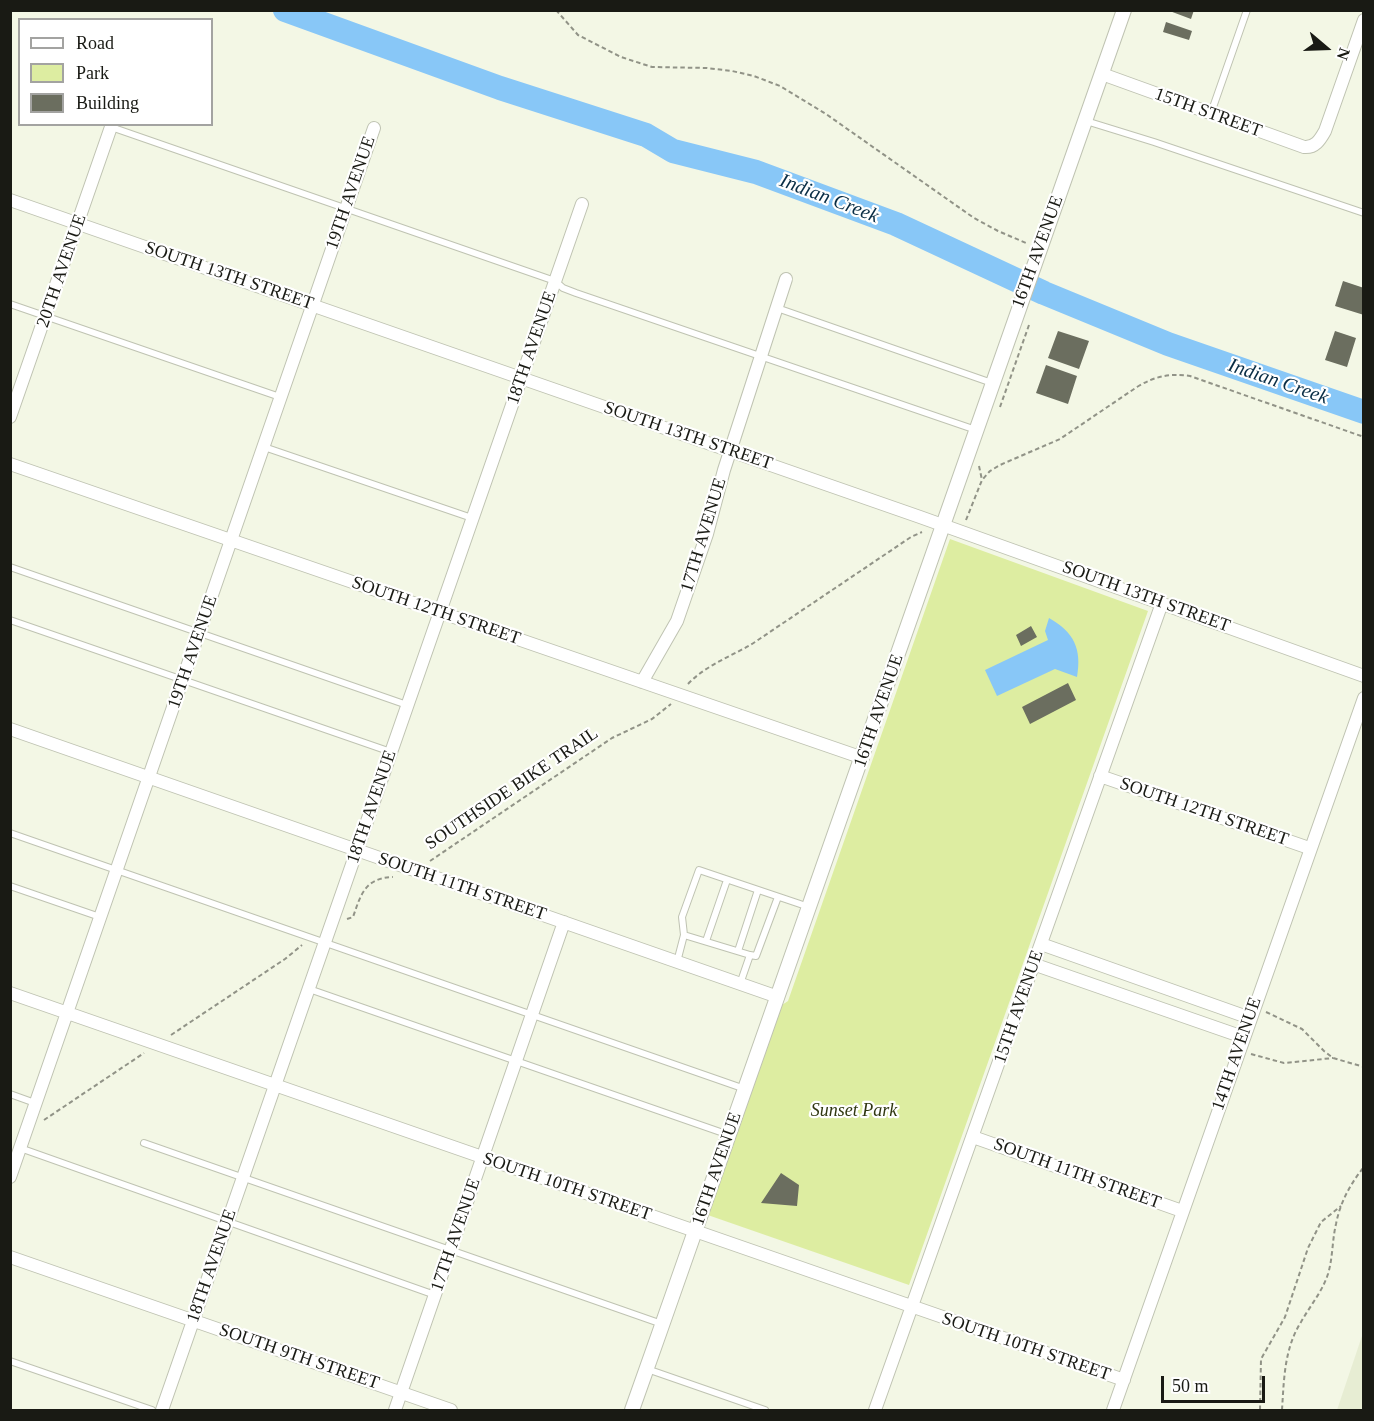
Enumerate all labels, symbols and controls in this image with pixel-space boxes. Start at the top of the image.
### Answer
legend [18,18,213,126]
north arrow [1296,18,1356,78]
text: Road [76,33,114,53]
text: N [1334,46,1353,62]
text: Park [76,63,109,83]
street label: 15TH STREET [1151,84,1265,142]
text: Building [76,93,139,113]
street label: 19TH AVENUE [322,134,380,252]
water label: Indian Creek [776,169,882,229]
street label: 16TH AVENUE [1008,193,1068,311]
street label: 20TH AVENUE [33,212,91,330]
street label: SOUTH 13TH STREET [142,237,316,315]
street label: 18TH AVENUE [503,289,561,407]
water label: Indian Creek [1225,354,1331,410]
street label: SOUTH 13TH STREET [601,397,775,475]
street label: 17TH AVENUE [676,475,732,595]
street label: SOUTH 13TH STREET [1059,557,1233,637]
street label: SOUTH 12TH STREET [349,572,523,650]
street label: 19TH AVENUE [164,593,222,711]
street label: 16TH AVENUE [850,652,908,770]
street label: SOUTHSIDE BIKE TRAIL [421,723,603,855]
street label: 18TH AVENUE [343,748,401,866]
street label: SOUTH 12TH STREET [1117,773,1291,851]
street label: SOUTH 11TH STREET [375,848,549,926]
street label: 15TH AVENUE [990,948,1048,1066]
street label: 14TH AVENUE [1208,995,1266,1113]
park label: Sunset Park [811,1100,897,1122]
street label: 16TH AVENUE [688,1110,746,1228]
street label: SOUTH 11TH STREET [990,1134,1164,1214]
street label: SOUTH 10TH STREET [480,1148,654,1226]
street label: 17TH AVENUE [427,1176,485,1294]
street label: 18TH AVENUE [183,1207,241,1325]
street label: SOUTH 10TH STREET [939,1308,1113,1386]
street label: SOUTH 9TH STREET [216,1319,382,1395]
scale bar [1164,1364,1268,1402]
text: 50 m [1172,1376,1209,1396]

